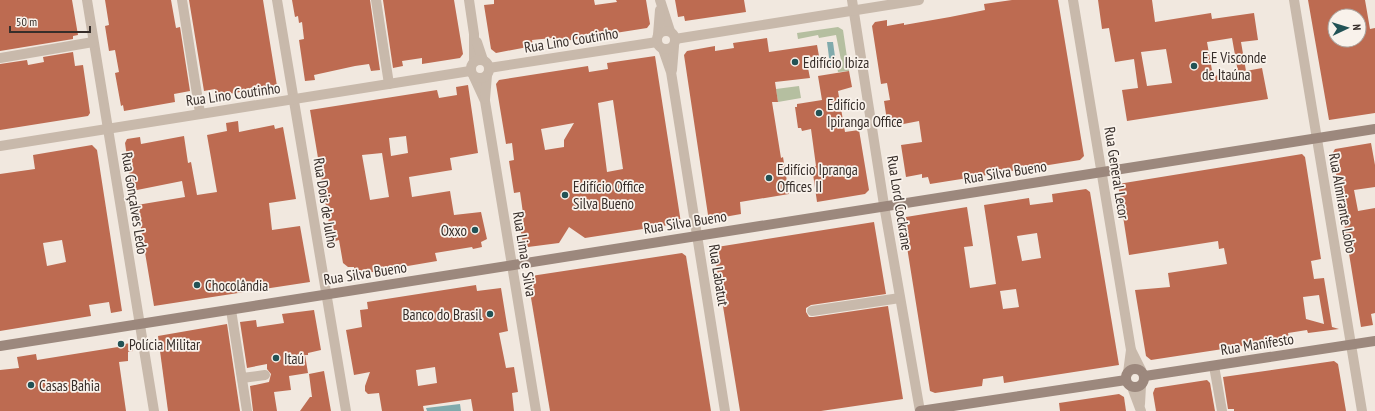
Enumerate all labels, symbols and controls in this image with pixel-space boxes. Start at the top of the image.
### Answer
scale bar [10,8,90,34]
north arrow [1327,8,1367,48]
text: 50 m [16,14,37,29]
street label: Rua Lino Coutinho [523,23,619,57]
text: N [1350,24,1364,31]
place label: E.E Visconde de Itaúna [1202,48,1266,84]
place label: Edifício Ibiza [803,53,869,72]
marker: Edifício Ibiza [790,57,800,67]
marker: E.E Visconde de Itaúna [1189,61,1199,71]
street label: Rua Lino Coutinho [185,78,281,110]
place label: Edifício Ipiranga Office [827,95,903,131]
marker: Edifício Ipiranga Office [814,108,824,118]
street label: Rua General Lecor [1100,125,1134,221]
street label: Rua Gonçalves Ledo [118,151,152,255]
street label: Rua Almirante Lobo [1325,152,1361,254]
street label: Rua Lord Cockrane [883,154,917,252]
street label: Rua Dois de Julho [309,156,343,250]
street label: Rua Silva Bueno [962,156,1048,188]
place label: Edifício Ipranga Offices II [777,160,858,196]
marker: Edifício Ipranga Offices II [764,173,774,183]
place label: Edifício Office Silva Bueno [573,177,644,213]
marker: Edifício Office Silva Bueno [560,190,570,200]
street label: Rua Silva Bueno [642,206,728,238]
street label: Rua Lima e Silva [509,210,541,298]
place label: Oxxo [441,221,467,240]
marker: Oxxo [470,225,480,235]
street label: Rua Labatut [705,243,733,307]
street label: Rua Silva Bueno [322,257,408,289]
place label: Chocolândia [205,276,268,295]
marker: Chocolândia [192,280,202,290]
place label: Banco do Brasil [402,305,483,324]
marker: Banco do Brasil [485,309,495,319]
street label: Rua Manifesto [1219,329,1295,359]
place label: Polícia Militar [129,335,201,354]
marker: Polícia Militar [116,339,126,349]
place label: Itaú [284,349,304,368]
marker: Itaú [271,353,281,363]
place label: Casas Bahia [39,376,100,395]
marker: Casas Bahia [26,380,36,390]

